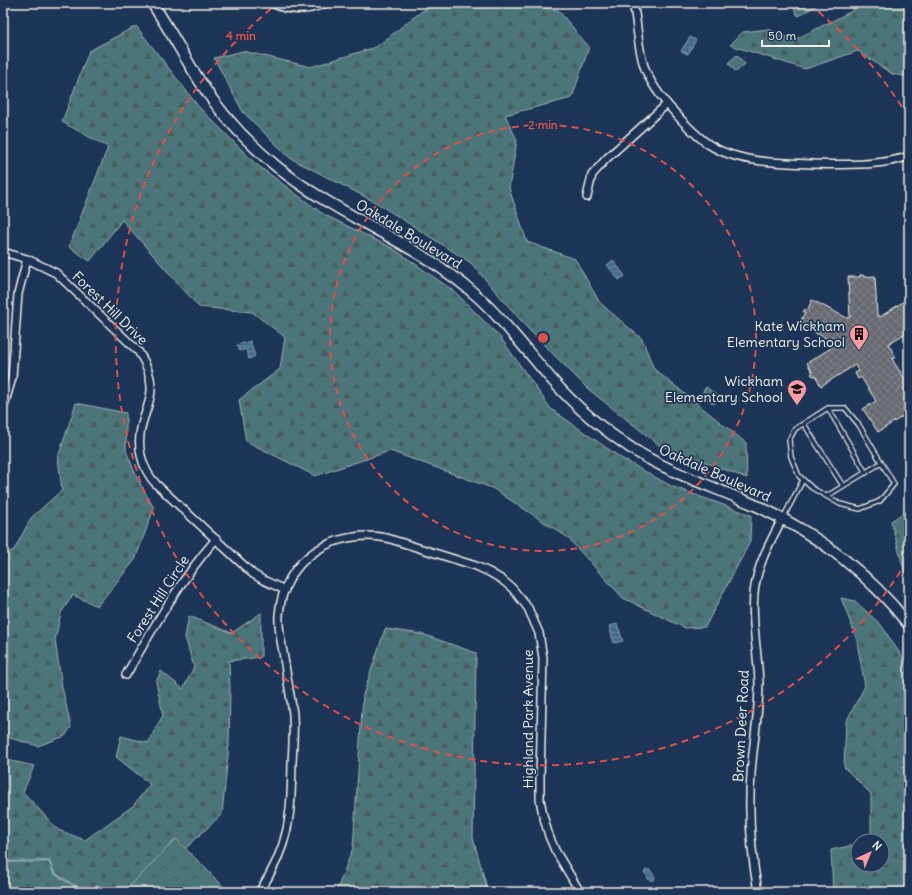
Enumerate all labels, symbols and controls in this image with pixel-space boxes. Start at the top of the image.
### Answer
scale bar [762,22,829,48]
text: 4 min [226,28,256,43]
text: 50 m [768,28,797,43]
text: 2 min [528,117,558,132]
street label: Oakdale Boulevard [353,195,465,273]
street label: Forest Hill Drive [68,267,152,349]
place label: Kate Wickham Elementary School [727,317,845,351]
building icon: Kate Wickham Elementary School [848,323,870,351]
centre of rings [536,331,550,345]
place label: Wickham Elementary School [665,372,783,406]
school or university icon: Wickham Elementary School [786,378,808,406]
street label: Oakdale Boulevard [656,440,774,506]
street label: Forest Hill Circle [123,552,193,646]
street label: Highland Park Avenue [519,649,537,789]
street label: Brown Deer Road [729,670,753,782]
north arrow [850,833,890,873]
text: N [869,838,885,853]

